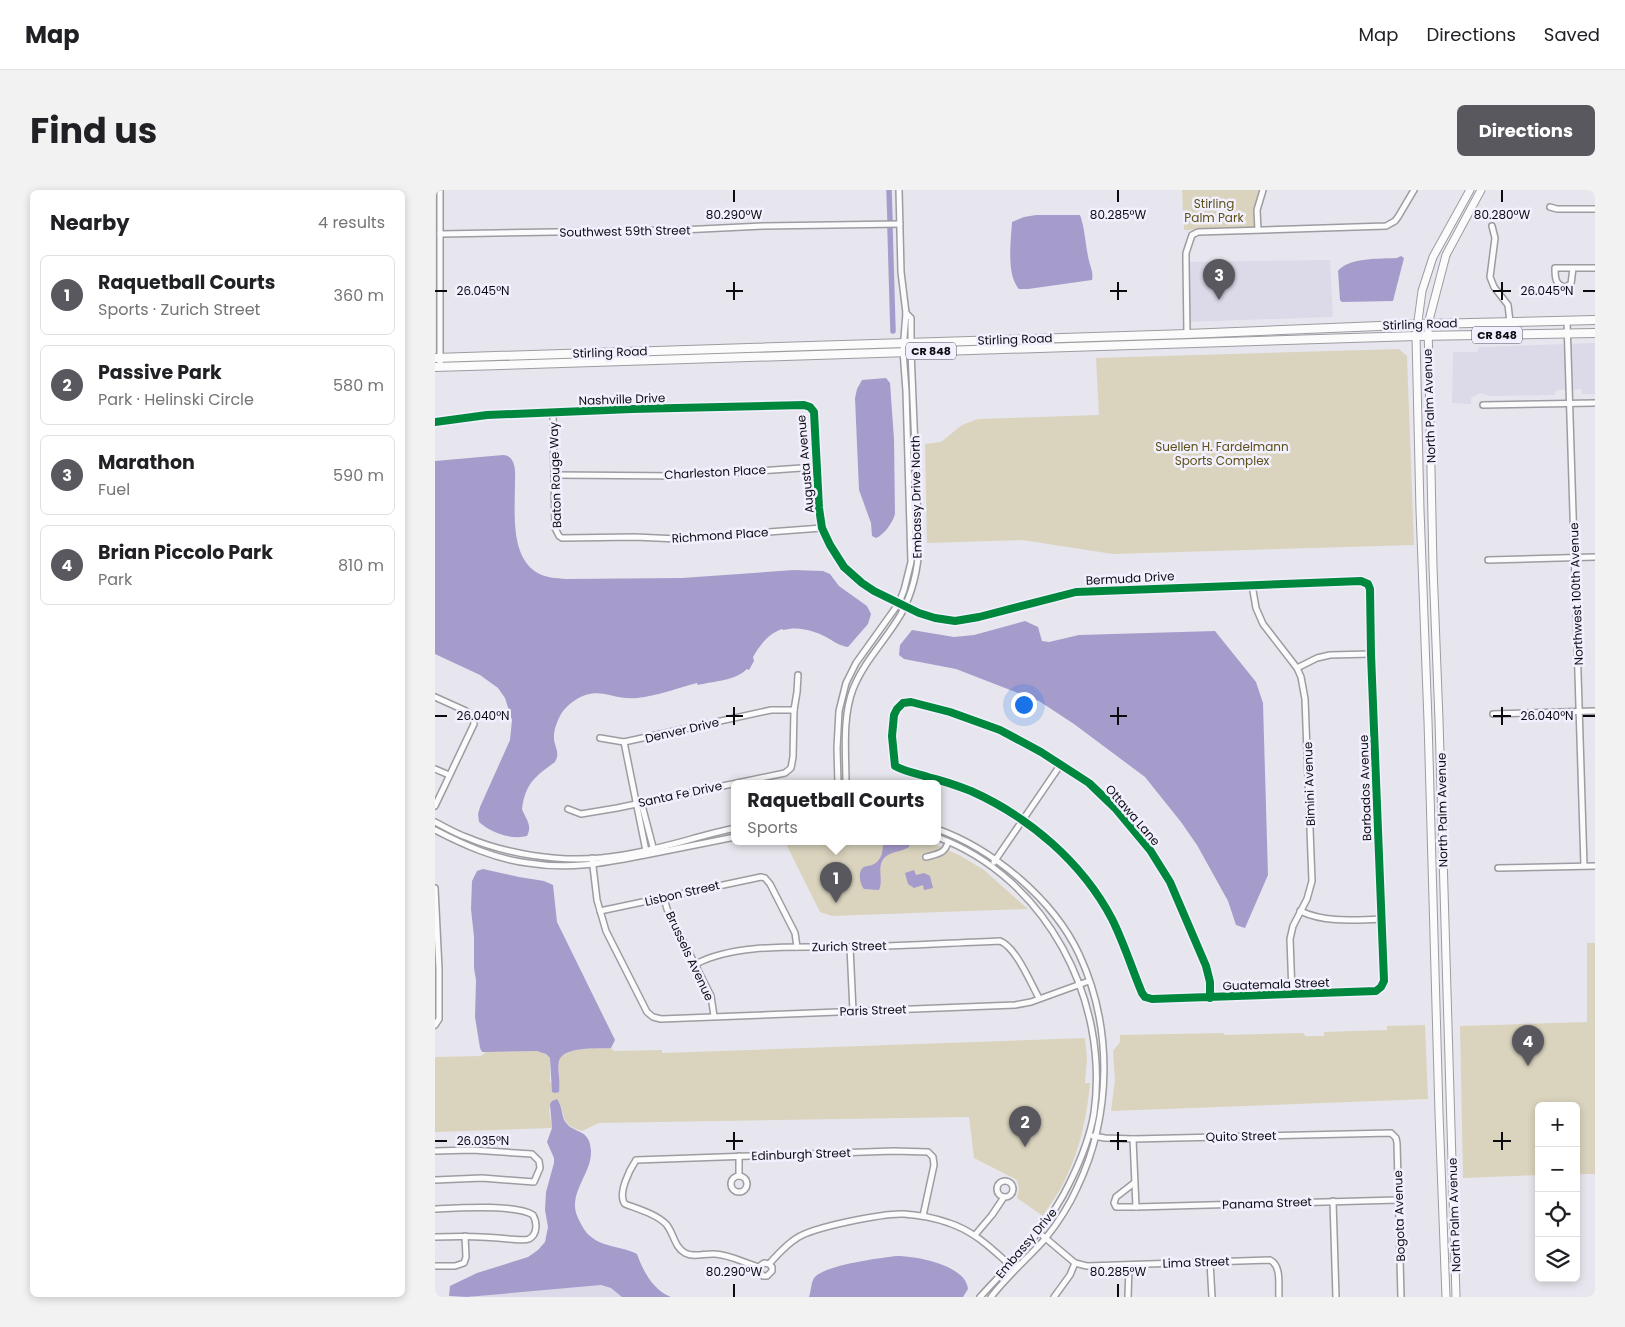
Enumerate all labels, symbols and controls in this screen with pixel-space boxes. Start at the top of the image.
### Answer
text: Map [25,18,80,51]
text: Map [1359,22,1398,47]
text: Directions [1426,22,1516,47]
text: Saved [1544,22,1600,47]
button: Directions [1457,105,1595,156]
text: Find us [30,106,157,155]
park label: Stirling Palm Park [1184,195,1244,226]
text: 80.290°W [706,206,762,223]
text: 80.285°W [1090,206,1146,223]
text: 80.280°W [1474,206,1530,223]
text: Nearby [50,208,130,237]
text: 4 results [318,211,385,234]
street label: Southwest 59th Street [559,221,691,241]
pin: 3 [1203,259,1235,300]
text: Raquetball Courts [98,269,275,296]
text: 26.045°N [456,282,510,299]
text: 26.045°N [1520,282,1574,299]
text: 1 [64,284,70,307]
text: 360 m [334,284,384,307]
text: Sports · Zurich Street [98,298,260,321]
street label: Stirling Road [1382,314,1458,334]
road number: CR 848 [1472,326,1522,344]
street label: Stirling Road [977,329,1053,349]
street label: Stirling Road [572,342,648,362]
road number: CR 848 [906,343,956,360]
street label: North Palm Avenue [1419,348,1439,464]
text: Passive Park [98,359,222,386]
text: 2 [62,374,72,397]
text: 580 m [333,374,384,397]
text: Park · Helinski Circle [98,388,254,411]
street label: Nashville Drive [578,389,666,409]
street label: Augusta Avenue [792,414,818,514]
street label: Baton Rouge Way [545,421,565,528]
street label: Embassy Drive North [906,435,926,559]
park label: Suellen H. Fardelmann Sports Complex [1155,438,1289,469]
text: Marathon [98,449,195,476]
street label: Charleston Place [664,461,766,483]
text: 3 [62,464,72,487]
text: 590 m [333,464,384,487]
text: Fuel [98,478,130,501]
street label: Northwest 100th Avenue [1565,522,1587,666]
street label: Richmond Place [671,523,769,547]
text: Brian Piccolo Park [98,539,273,566]
text: 4 [62,554,72,577]
text: 810 m [338,554,384,577]
street label: Bermuda Drive [1085,567,1175,589]
text: Park [98,568,132,591]
your location [1011,692,1037,718]
text: 26.040°N [456,707,510,724]
text: 26.040°N [1520,707,1574,724]
street label: Denver Drive [643,713,721,747]
street label: Barbados Avenue [1355,734,1375,842]
street label: Bimini Avenue [1299,741,1319,827]
street label: North Palm Avenue [1433,753,1451,867]
street label: Santa Fe Drive [637,777,723,811]
popup [731,780,941,845]
street label: Ottawa Lane [1102,781,1164,849]
text: Raquetball Courts [747,787,925,814]
text: Sports [747,816,798,839]
pin: 1 [820,862,852,903]
street label: Lisbon Street [643,876,721,910]
street label: Brussels Avenue [662,908,718,1004]
street label: Zurich Street [811,937,887,955]
street label: Guatemala Street [1222,974,1330,994]
street label: Paris Street [839,1000,907,1020]
pin: 4 [1512,1025,1544,1066]
map controls [1535,1102,1580,1282]
button: + [1535,1102,1580,1147]
pin: 2 [1009,1106,1041,1147]
street label: Quito Street [1206,1127,1276,1145]
text: 26.035°N [457,1132,509,1149]
street label: Edinburgh Street [751,1144,851,1164]
button: − [1535,1147,1580,1192]
street label: North Palm Avenue [1444,1157,1464,1273]
street label: Bogota Avenue [1389,1170,1409,1262]
button: locate [1535,1192,1580,1237]
street label: Panama Street [1222,1193,1312,1213]
street label: Embassy Drive [991,1204,1061,1282]
button: layers [1535,1237,1580,1282]
street label: Lima Street [1162,1252,1230,1272]
text: 80.290°W [706,1263,762,1280]
text: 80.285°W [1090,1263,1146,1280]

